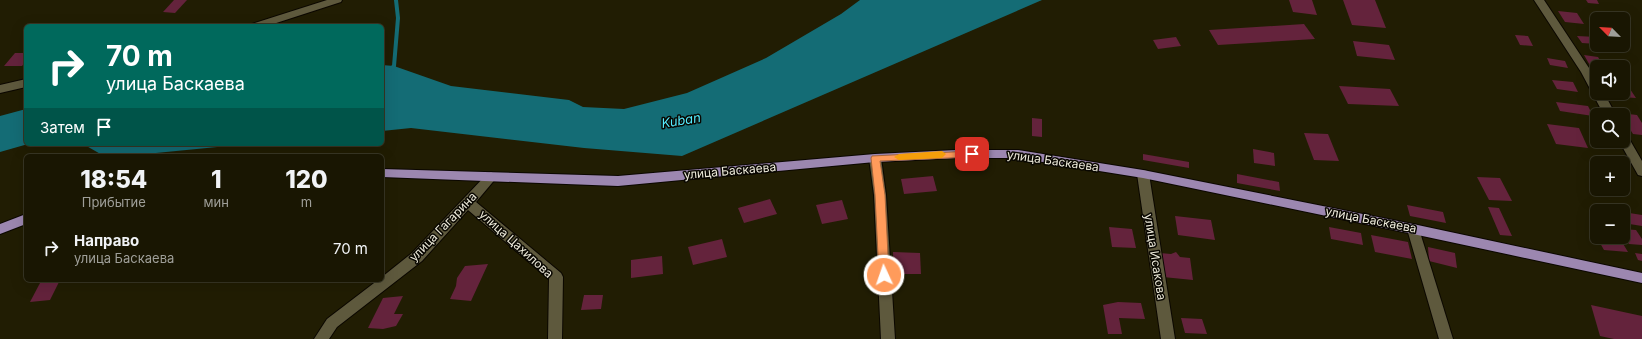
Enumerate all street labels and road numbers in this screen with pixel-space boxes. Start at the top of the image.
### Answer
street label: улица Баскаева [1006,147,1100,174]
street label: улица Баскаева [683,159,777,182]
street label: улица Гагарина [406,189,479,264]
street label: улица Баскаева [1324,203,1418,236]
street label: улица Цахилова [476,207,556,281]
street label: улица Исакова [1141,213,1170,301]

